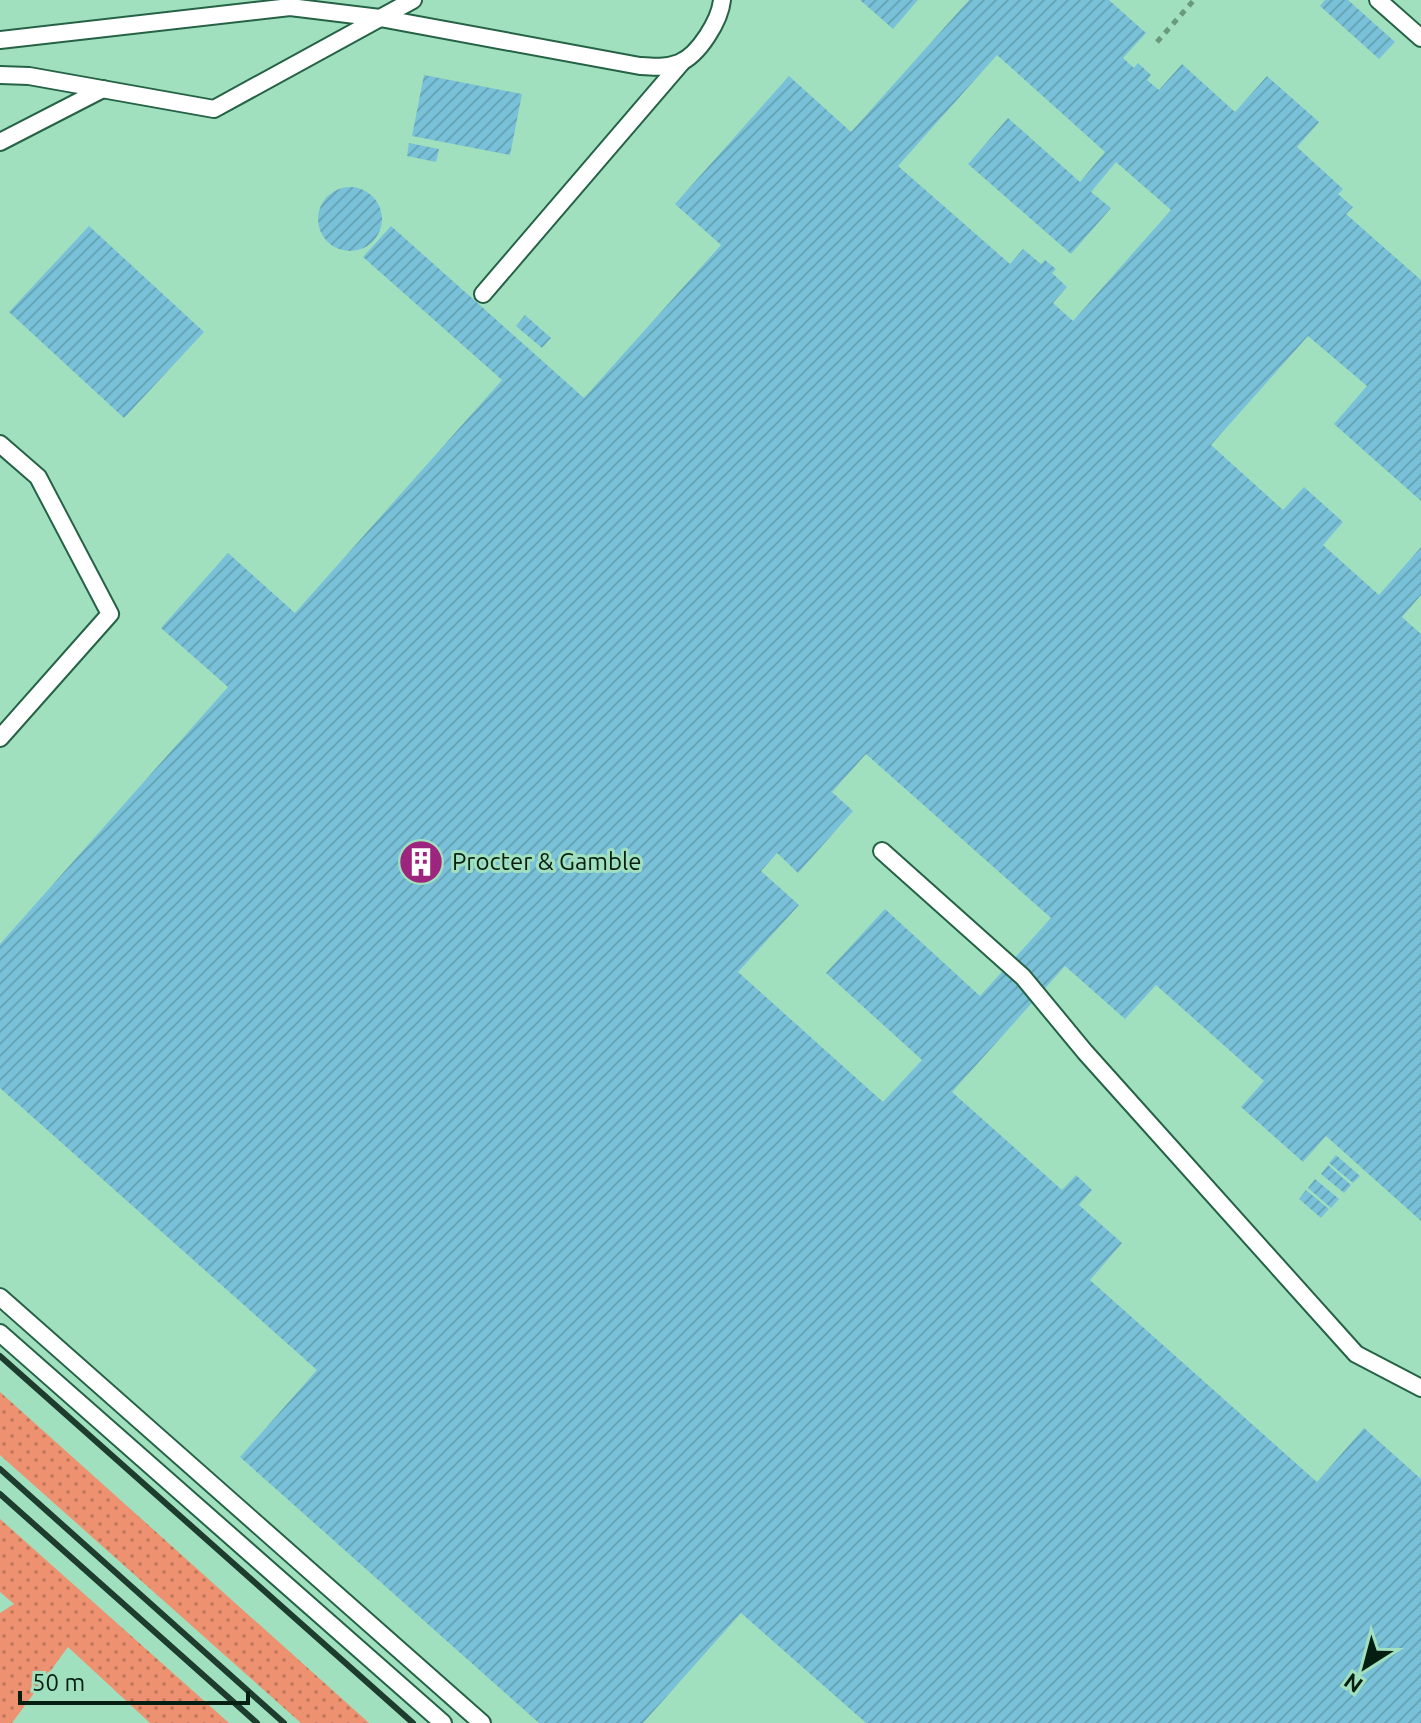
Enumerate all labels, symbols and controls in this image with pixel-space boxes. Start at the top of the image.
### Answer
building icon: Procter & Gamble [397,838,445,886]
place label: Procter & Gamble [452,848,642,875]
north arrow [1325,1627,1405,1707]
scale bar [20,1655,248,1705]
text: 50 m [32,1669,85,1696]
text: N [1339,1669,1367,1699]

